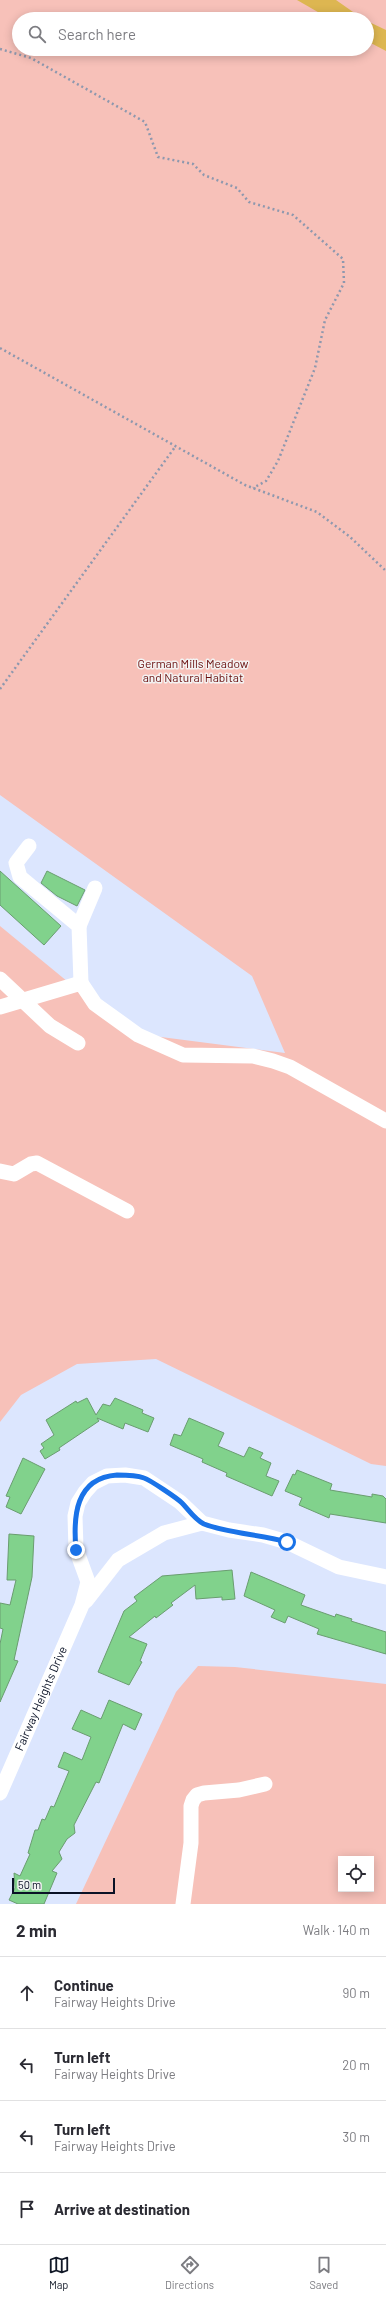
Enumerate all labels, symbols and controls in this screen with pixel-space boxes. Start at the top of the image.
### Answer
search box [12,12,374,56]
icon: search [26,23,48,45]
text: Search here [58,25,136,43]
park label: German Mills Meadow and Natural Habitat [138,656,249,684]
route start [278,1533,296,1551]
route end [67,1541,85,1559]
street label: Fairway Heights Drive [11,1644,69,1753]
map controls [338,1856,374,1892]
button: locate [338,1856,374,1892]
scale bar [12,1876,115,1895]
text: 50 m [18,1878,41,1891]
text: 2 min [16,1920,57,1940]
text: Walk · 140 m [303,1922,370,1938]
text: Continue [54,1976,114,1994]
icon: ahead [16,1982,38,2004]
text: 90 m [343,1985,370,2001]
text: Fairway Heights Drive [54,1994,176,2010]
text: Turn left [54,2048,110,2066]
icon: left [16,2054,38,2076]
text: 20 m [342,2057,370,2073]
text: Fairway Heights Drive [54,2066,176,2082]
text: Turn left [54,2120,110,2138]
icon: left [16,2126,38,2148]
text: 30 m [343,2129,370,2145]
text: Fairway Heights Drive [54,2138,176,2154]
icon: arrive [16,2198,38,2220]
text: Arrive at destination [54,2200,190,2218]
tab: Map [48,2254,70,2291]
tab: Directions [165,2254,214,2291]
tab: Saved [309,2254,338,2291]

